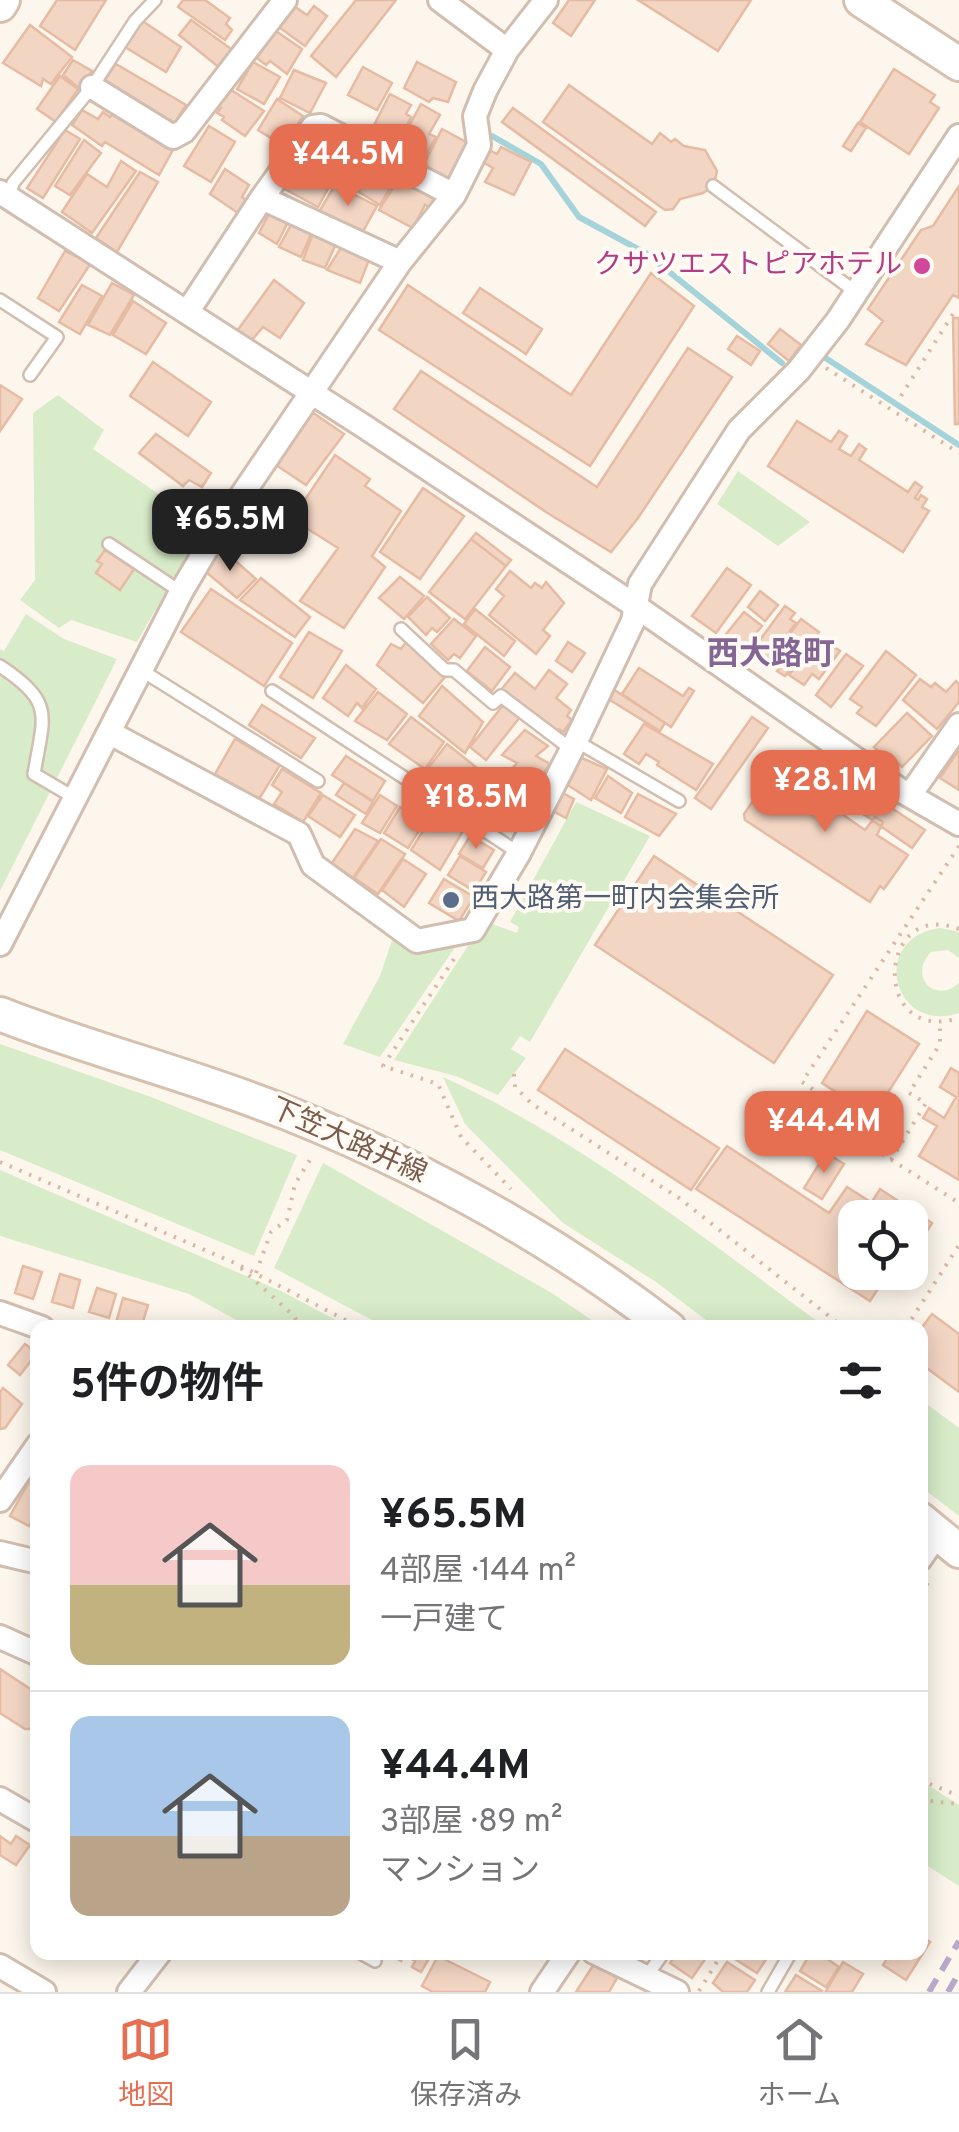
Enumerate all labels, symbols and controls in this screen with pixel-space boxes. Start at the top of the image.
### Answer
pin: ¥44.5M [267,124,429,209]
text: ¥44.5M [291,136,405,176]
place label: クサツエストピアホテル [594,248,902,284]
marker: クサツエストピアホテル [911,255,933,277]
pin: ¥65.5M [149,489,311,574]
text: ¥65.5M [174,501,286,541]
district label: 西大路町 [707,636,835,676]
pin: ¥28.1M [744,750,906,835]
text: ¥28.1M [773,762,877,802]
pin: ¥18.5M [395,767,557,852]
text: ¥18.5M [424,779,528,819]
place label: 西大路第一町内会集会所 [471,882,779,918]
marker: 西大路第一町内会集会所 [440,889,462,911]
street label: 下笠大路井線 [264,1091,432,1193]
pin: ¥44.4M [743,1091,905,1176]
text: ¥44.4M [767,1103,881,1143]
map controls [838,1200,928,1290]
button: locate [838,1200,928,1290]
icon: filters [833,1353,888,1408]
text: 5件の物件 [70,1360,264,1413]
text: ¥65.5M [380,1490,527,1543]
icon: home [150,1505,270,1625]
text: 4部屋 · 144 m² [380,1552,576,1592]
text: 一戸建て [380,1601,508,1641]
text: ¥44.4M [380,1741,531,1794]
icon: home [150,1756,270,1876]
text: 3部屋 · 89 m² [380,1803,563,1843]
text: マンション [380,1852,540,1892]
tab: 地図 [118,2012,174,2115]
tab: 保存済み [410,2012,522,2115]
tab: ホーム [758,2012,841,2115]

